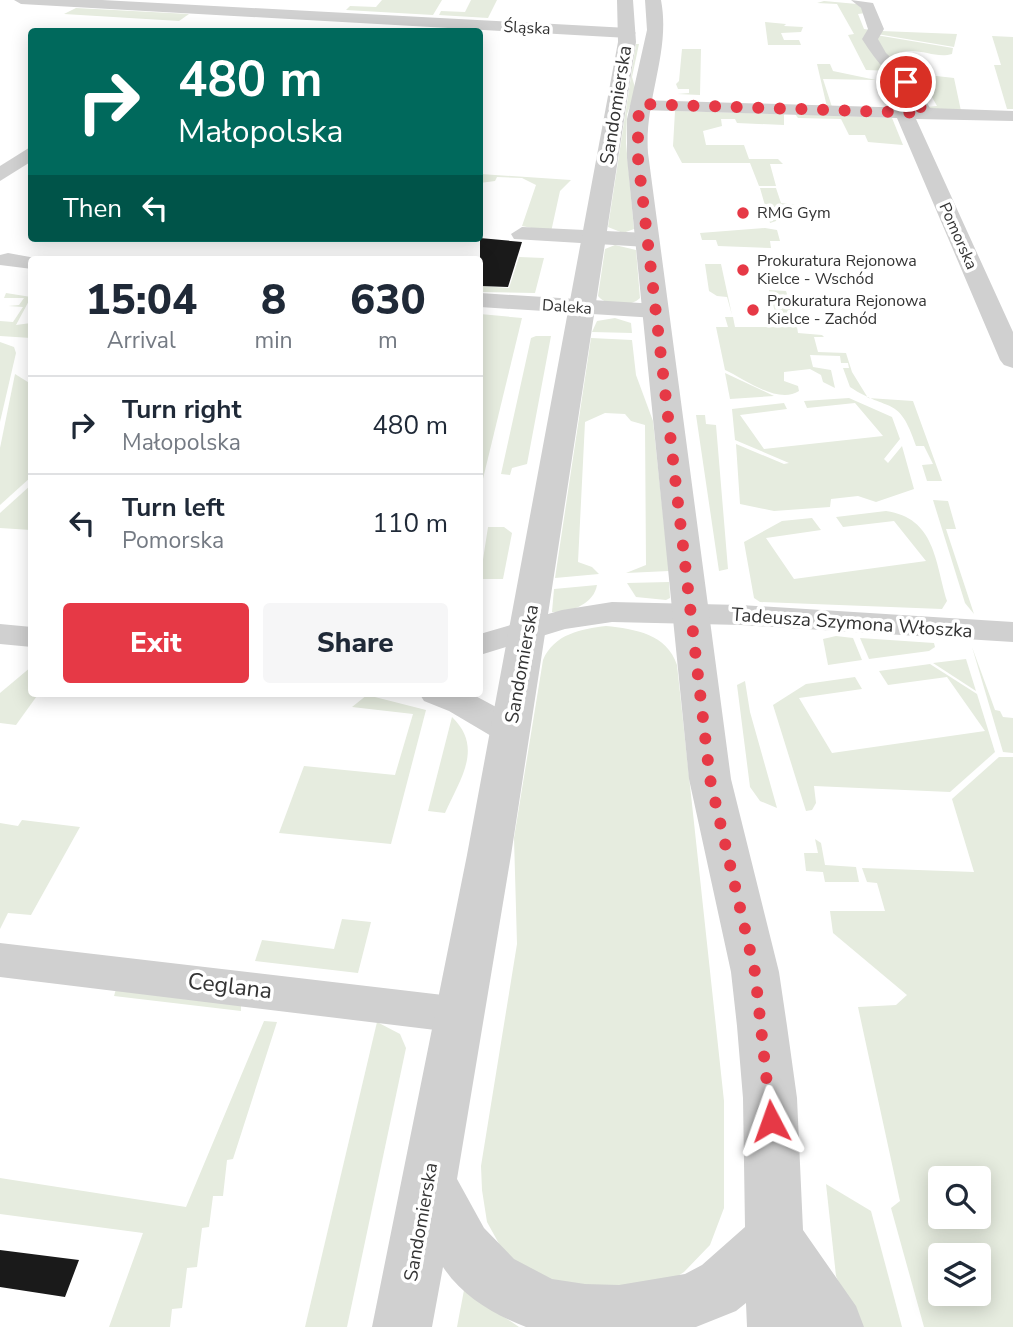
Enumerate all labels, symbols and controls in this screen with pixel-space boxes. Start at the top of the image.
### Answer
street label: Śląska [503,16,551,40]
street label: Sandomierska [594,44,638,166]
text: 480 m [178,46,322,113]
pin [876,52,936,112]
icon: right [63,56,154,147]
icon: arrive [887,63,925,101]
text: Małopolska [178,110,343,153]
icon: left [136,189,174,227]
text: Then [63,191,122,226]
street label: Pomorska [934,199,982,273]
place label: RMG Gym [757,202,831,224]
marker: RMG Gym [735,205,751,221]
place label: Prokuratura Rejonowa Kielce - Wschód [757,250,917,290]
marker: Prokuratura Rejonowa Kielce - Wschód [735,262,751,278]
text: 15:04 [85,272,197,329]
text: 8 [261,272,286,329]
text: 630 [350,272,426,329]
place label: Prokuratura Rejonowa Kielce - Zachód [767,290,927,330]
street label: Daleka [541,294,593,320]
marker: Prokuratura Rejonowa Kielce - Zachód [745,302,761,318]
text: Arrival [107,325,176,356]
text: min [255,325,293,356]
text: m [378,325,398,356]
text: Turn right [122,392,241,427]
icon: right [63,406,101,444]
text: 480 m [372,408,448,443]
text: Małopolska [122,427,241,458]
text: Turn left [122,490,225,525]
icon: left [63,504,101,542]
text: 110 m [372,506,448,541]
text: Pomorska [122,525,224,556]
street label: Tadeusza Szymona Włoszka [731,602,973,644]
button: Exit [63,603,249,683]
button: Share [263,603,448,683]
street label: Sandomierska [499,603,545,725]
street label: Ceglana [186,965,274,1007]
position arrow [734,1084,808,1158]
street label: Sandomierska [398,1161,444,1283]
map controls [928,1166,991,1306]
button: search [928,1166,991,1229]
button: layers [928,1243,991,1306]

